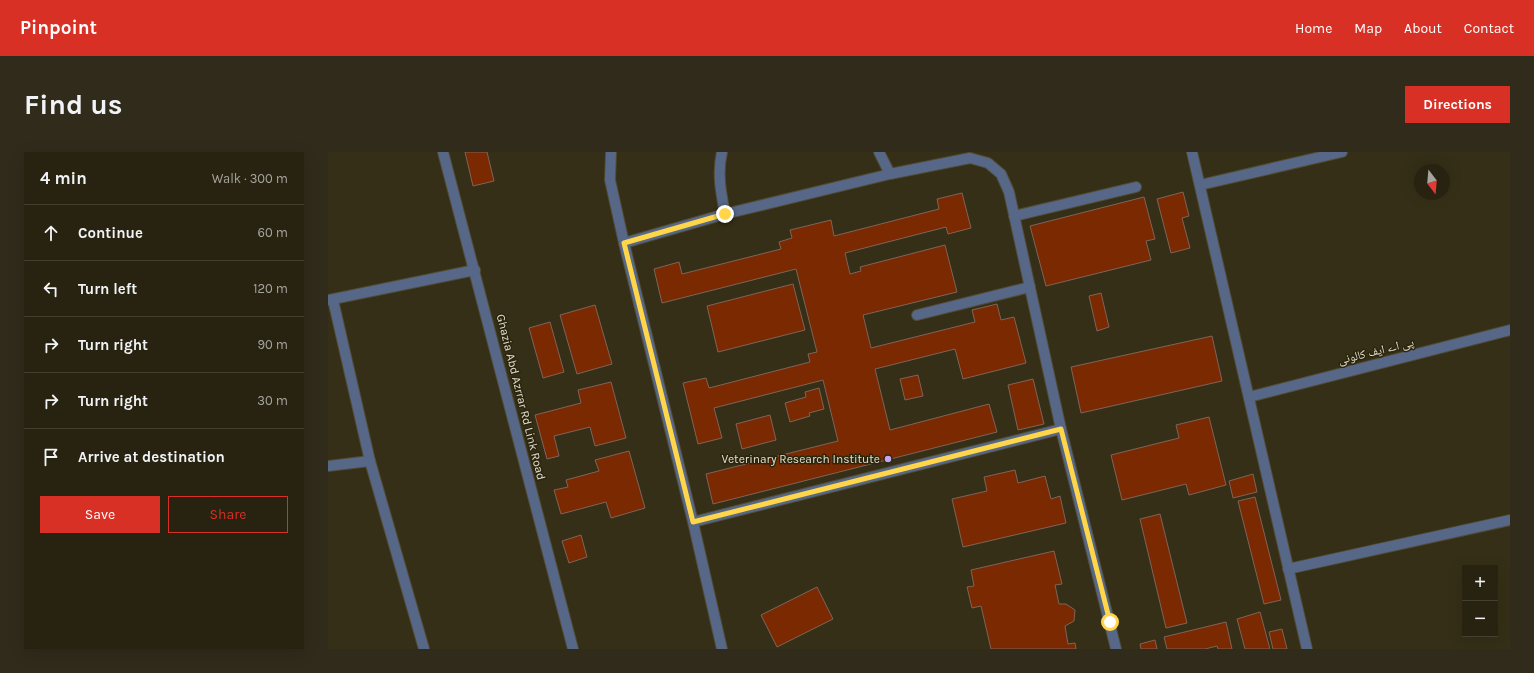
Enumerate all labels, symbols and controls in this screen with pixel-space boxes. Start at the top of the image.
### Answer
text: Pinpoint [20,17,97,39]
text: Home [1295,20,1332,37]
text: Map [1354,20,1382,37]
text: About [1404,20,1442,37]
text: Contact [1464,20,1514,37]
button: Directions [1405,86,1510,123]
text: Find us [24,88,123,121]
north arrow [1414,164,1450,200]
text: 4 min [40,168,87,188]
text: Walk · 300 m [212,171,288,186]
route end [716,205,734,223]
icon: ahead [40,222,62,244]
text: Continue [78,224,143,242]
text: 60 m [258,225,288,240]
icon: left [40,278,62,300]
text: Turn left [78,280,137,298]
text: 120 m [253,281,288,296]
street label: Ghazia Abd Azrrar Rd Link Road [494,313,548,481]
icon: right [40,334,62,356]
street label: پی اے ایف کالونی [1337,335,1416,367]
text: Turn right [78,336,148,354]
text: 90 m [257,337,288,352]
icon: right [40,390,62,412]
text: Turn right [78,392,148,410]
text: 30 m [257,393,288,408]
icon: arrive [40,446,62,468]
text: Arrive at destination [78,448,225,466]
place label: Veterinary Research Institute [722,452,880,466]
marker: Veterinary Research Institute [883,454,893,464]
button: Save [40,496,160,533]
button: Share [168,496,288,533]
map controls [1462,565,1498,637]
button: + [1462,565,1498,601]
button: − [1462,601,1498,637]
route start [1101,613,1119,631]

